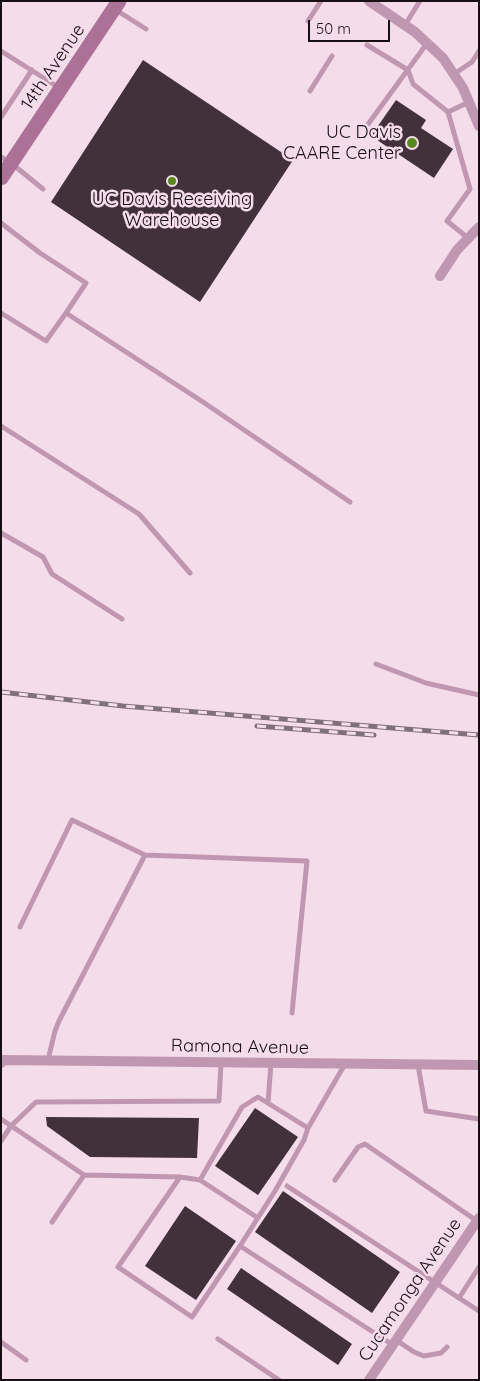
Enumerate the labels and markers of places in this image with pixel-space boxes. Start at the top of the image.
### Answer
place label: UC Davis CAARE Center [283,122,401,164]
marker: UC Davis CAARE Center [405,136,419,150]
marker: UC Davis Receiving Warehouse [166,175,178,187]
place label: UC Davis Receiving Warehouse [92,189,252,232]

